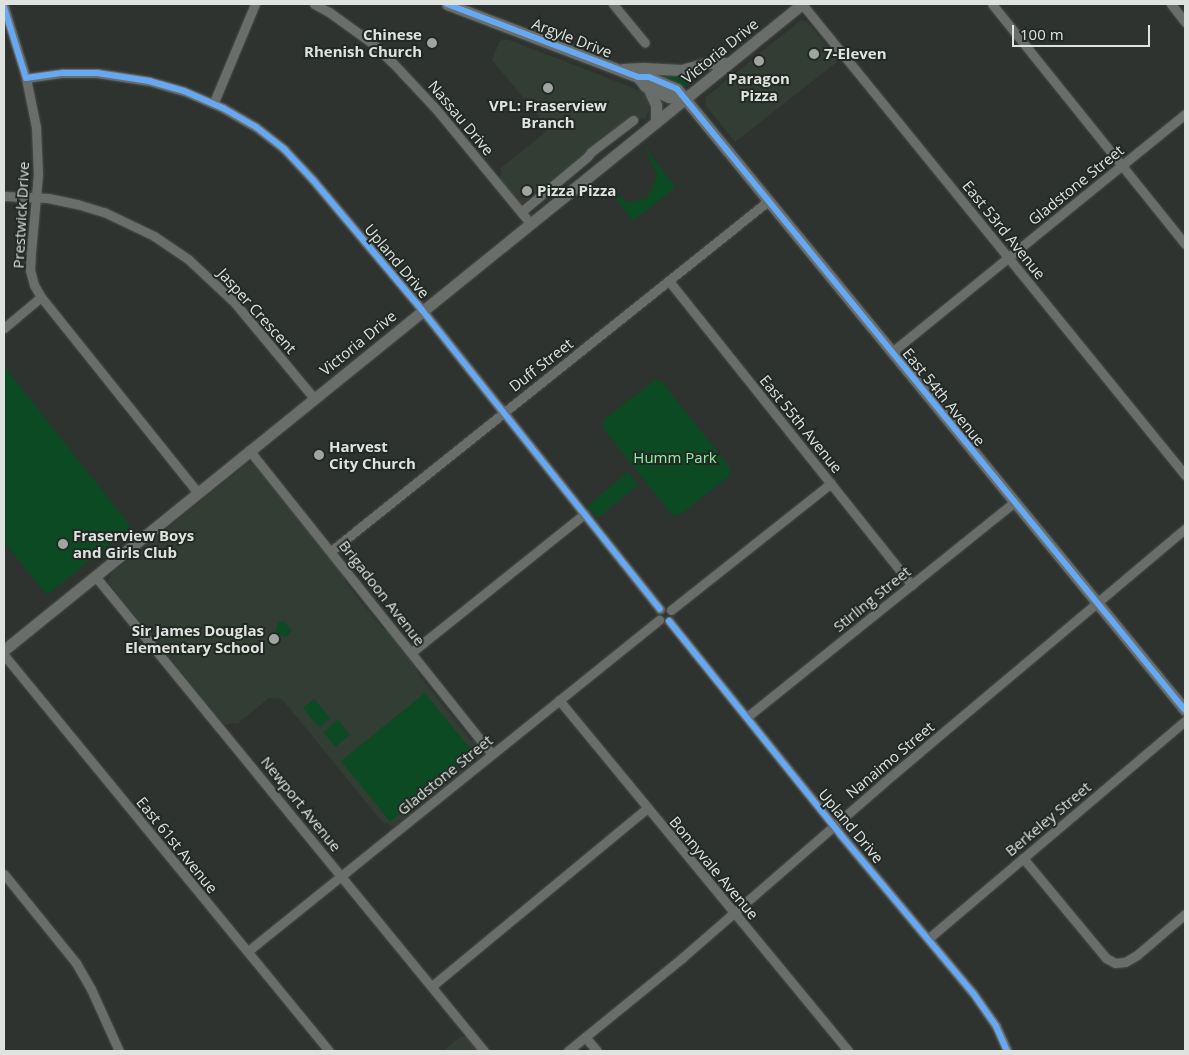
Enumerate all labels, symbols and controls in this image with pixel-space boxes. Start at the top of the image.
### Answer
street label: Argyle Drive [530,15,614,61]
street label: Victoria Drive [678,15,762,87]
scale bar [1014,15,1152,47]
text: 100 m [1020,24,1064,44]
place label: Chinese Rhenish Church [304,25,422,60]
marker: Chinese Rhenish Church [426,37,438,49]
place label: 7-Eleven [824,45,886,63]
marker: 7-Eleven [808,48,820,60]
marker: Paragon Pizza [753,55,765,67]
place label: Paragon Pizza [728,69,790,104]
street label: Nassau Drive [425,77,497,159]
marker: VPL: Fraserview Branch [542,82,554,94]
place label: VPL: Fraserview Branch [489,96,607,131]
street label: Gladstone Street [1025,141,1127,229]
street label: Prestwick Drive [9,161,33,269]
street label: East 53rd Avenue [959,177,1049,283]
place label: Pizza Pizza [537,182,616,200]
marker: Pizza Pizza [521,185,533,197]
street label: Upland Drive [361,220,433,302]
street label: Jasper Crescent [214,265,300,357]
street label: Victoria Drive [316,307,400,379]
street label: Duff Street [506,335,576,395]
street label: East 54th Avenue [899,344,989,450]
street label: East 55th Avenue [756,371,846,477]
place label: Harvest City Church [329,437,416,472]
marker: Harvest City Church [313,449,325,461]
park label: Humm Park [633,449,717,467]
place label: Fraserview Boys and Girls Club [73,526,194,561]
street label: Brigadoon Avenue [335,537,429,649]
marker: Fraserview Boys and Girls Club [57,538,69,550]
street label: Stirling Street [830,562,914,636]
place label: Sir James Douglas Elementary School [125,621,264,656]
marker: Sir James Douglas Elementary School [268,633,280,645]
street label: Nanaimo Street [842,718,938,802]
street label: Gladstone Street [394,731,496,819]
street label: Newport Avenue [257,753,345,855]
street label: Berkeley Street [1002,778,1094,860]
street label: Upland Drive [815,785,887,867]
street label: East 61st Avenue [133,793,221,897]
street label: Bonnyvale Avenue [666,813,762,923]

